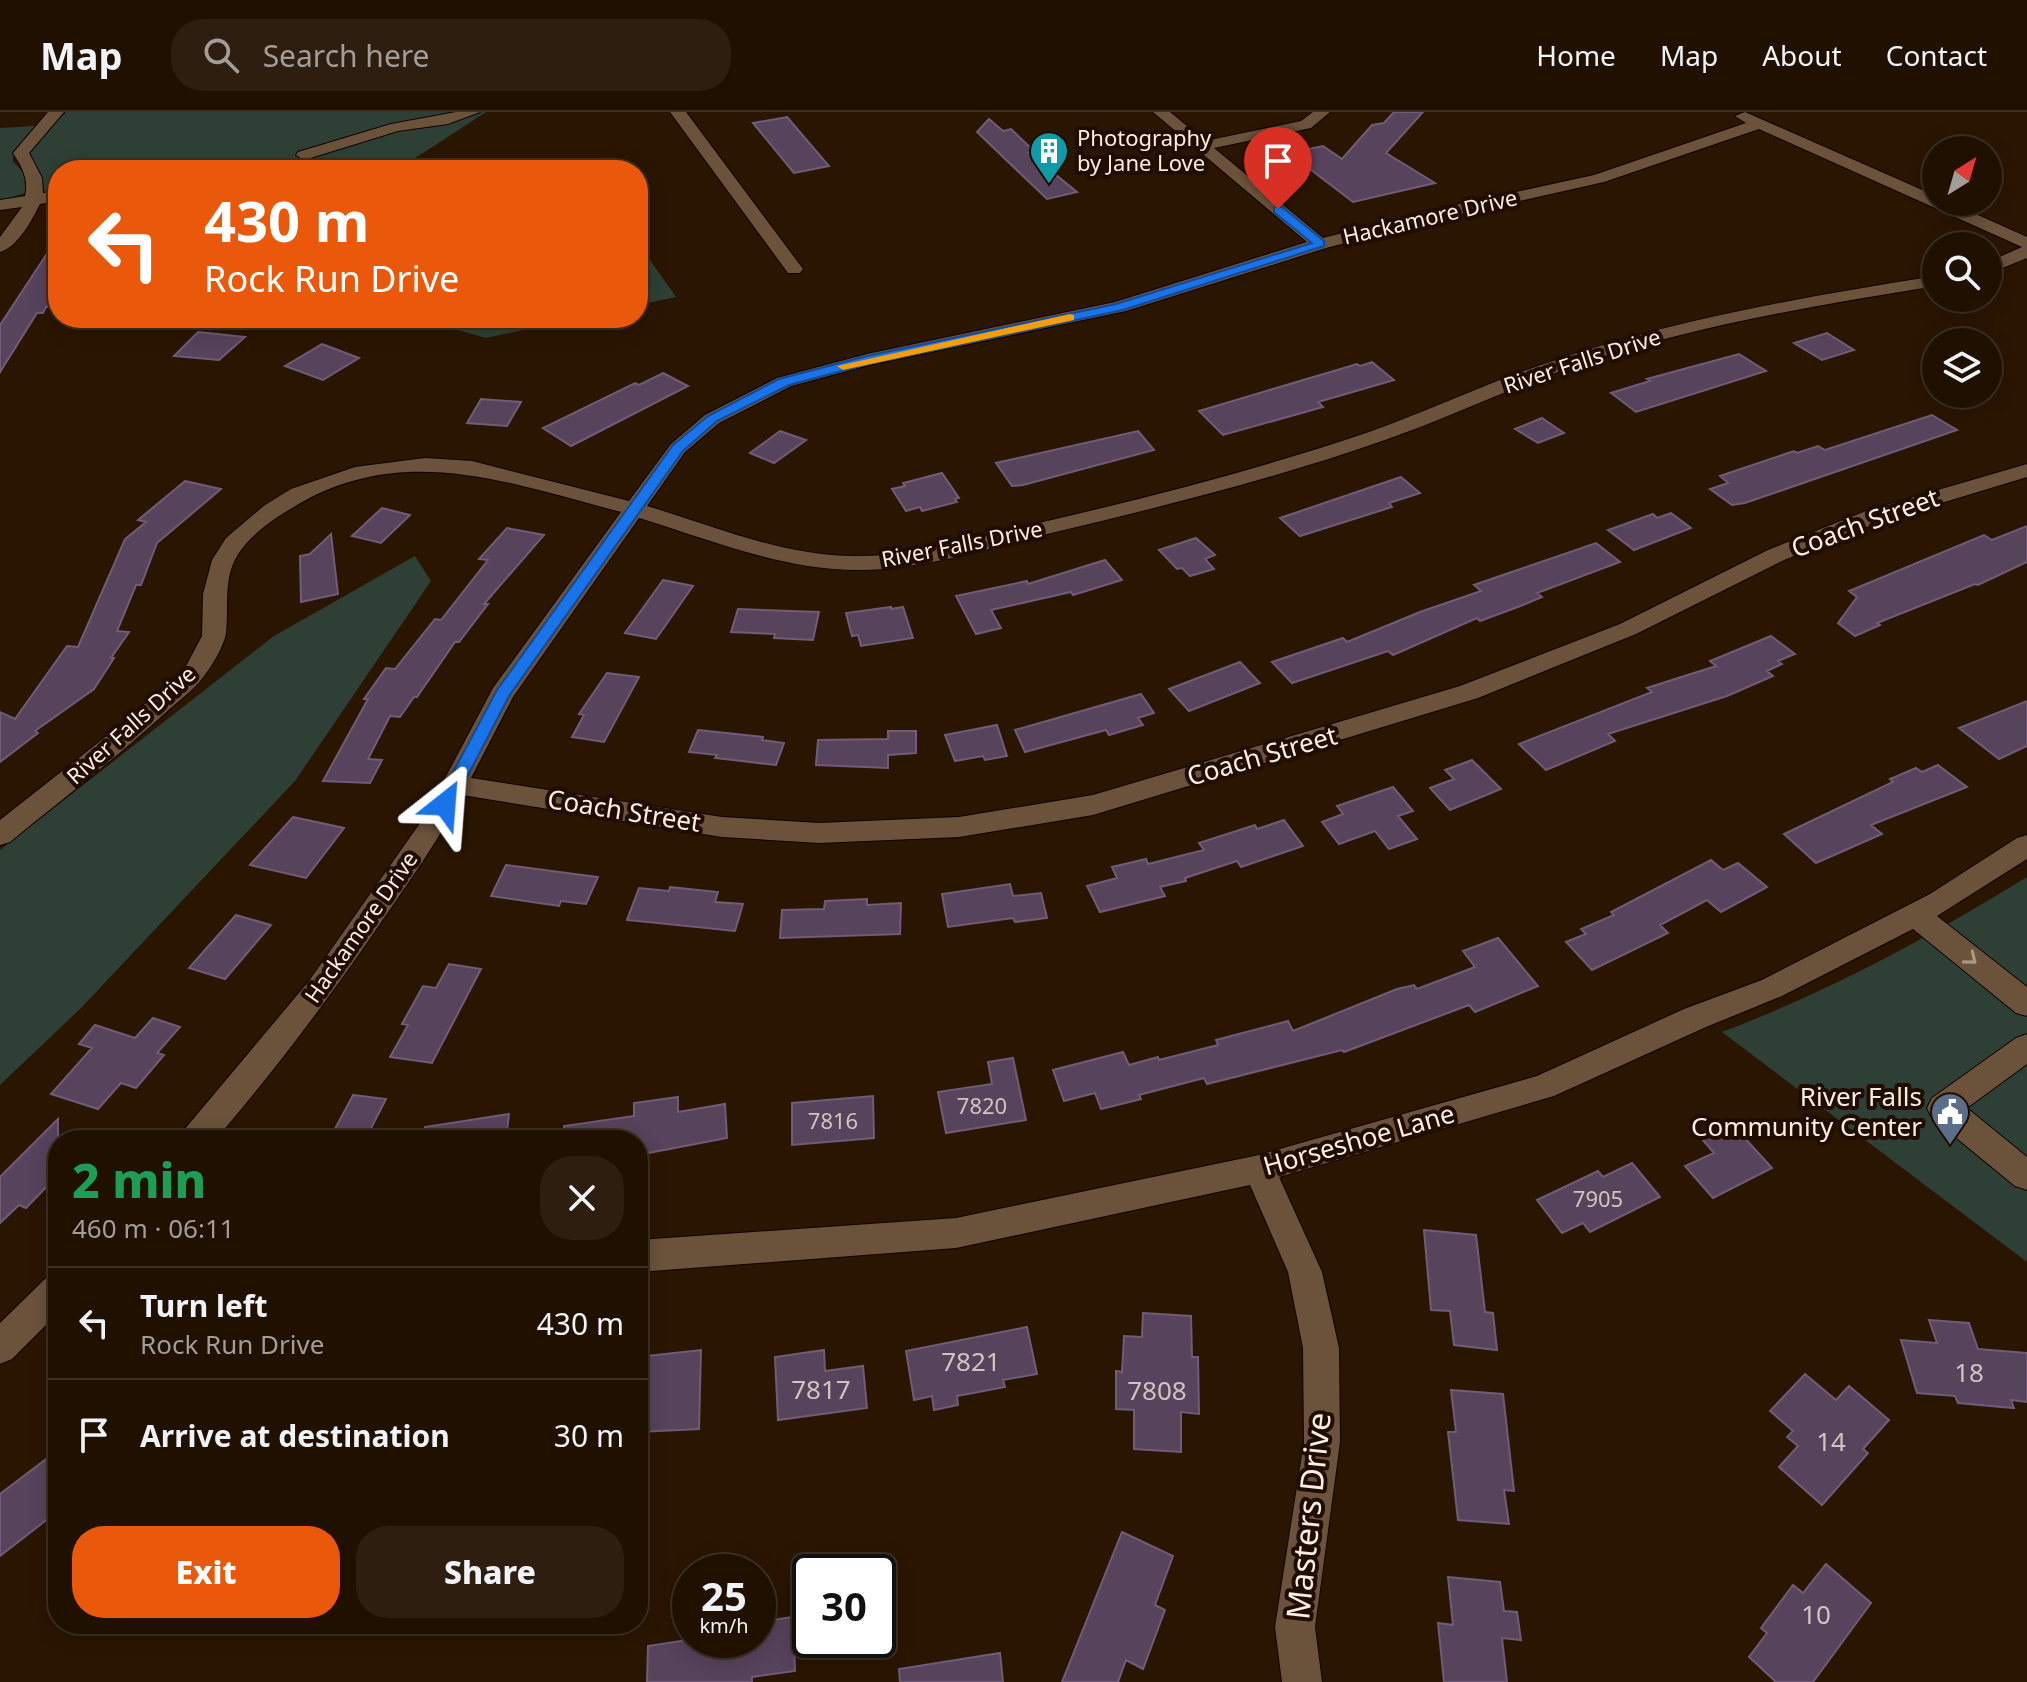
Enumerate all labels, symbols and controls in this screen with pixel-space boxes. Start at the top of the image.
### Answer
search box [171,19,731,91]
text: Map [40,29,123,81]
icon: search [199,33,243,77]
text: Search here [263,35,430,76]
text: Home [1536,36,1616,74]
text: Map [1660,36,1718,74]
text: About [1762,36,1842,74]
text: Contact [1886,36,1987,74]
place label: Photography by Jane Love [1077,122,1212,177]
pin [1244,127,1312,209]
building icon: Photography by Jane Love [1028,130,1070,185]
north arrow [1922,136,2002,216]
map controls [1922,136,2002,408]
icon: arrive [1256,139,1300,183]
street label: Hackamore Drive [1340,181,1520,251]
text: 430 m [204,182,369,258]
icon: left [72,192,176,296]
button: search [1922,232,2002,312]
text: Rock Run Drive [204,254,459,303]
street label: River Falls Drive [1499,321,1664,400]
button: layers [1922,328,2002,408]
street label: Coach Street [1786,479,1943,565]
street label: River Falls Drive [879,513,1045,573]
street label: River Falls Drive [60,658,201,790]
street label: Coach Street [1182,716,1341,794]
position arrow [403,762,487,846]
street label: Coach Street [545,780,703,840]
street label: Hackamore Drive [297,845,424,1008]
one-way arrow [1962,950,1977,964]
place label: River Falls Community Center [1691,1078,1922,1144]
house number: 7820 [957,1090,1007,1120]
public building icon: River Falls Community Center [1929,1091,1971,1146]
street label: Horseshoe Lane [1259,1095,1459,1184]
house number: 7816 [808,1105,858,1135]
text: 2 min [72,1147,206,1212]
button: close [540,1156,624,1240]
house number: 7905 [1573,1183,1623,1213]
text: 460 m · 06:11 [72,1210,235,1246]
text: Turn left [140,1285,268,1326]
icon: left [72,1301,116,1345]
text: 430 m [537,1303,624,1344]
text: Rock Run Drive [140,1326,324,1362]
house number: 7821 [941,1343,1001,1379]
house number: 18 [1954,1354,1984,1390]
house number: 7817 [791,1371,851,1407]
house number: 7808 [1127,1372,1187,1408]
street label: Masters Drive [1275,1410,1340,1621]
icon: arrive [72,1413,116,1457]
text: Arrive at destination [140,1415,450,1456]
text: 30 m [554,1415,624,1456]
house number: 14 [1816,1423,1846,1459]
button: Exit [72,1526,340,1618]
button: Share [356,1526,624,1618]
speed limit sign: 30 [792,1554,896,1658]
text: 25 [701,1568,747,1623]
house number: 10 [1801,1596,1831,1632]
text: km/h [699,1612,749,1639]

